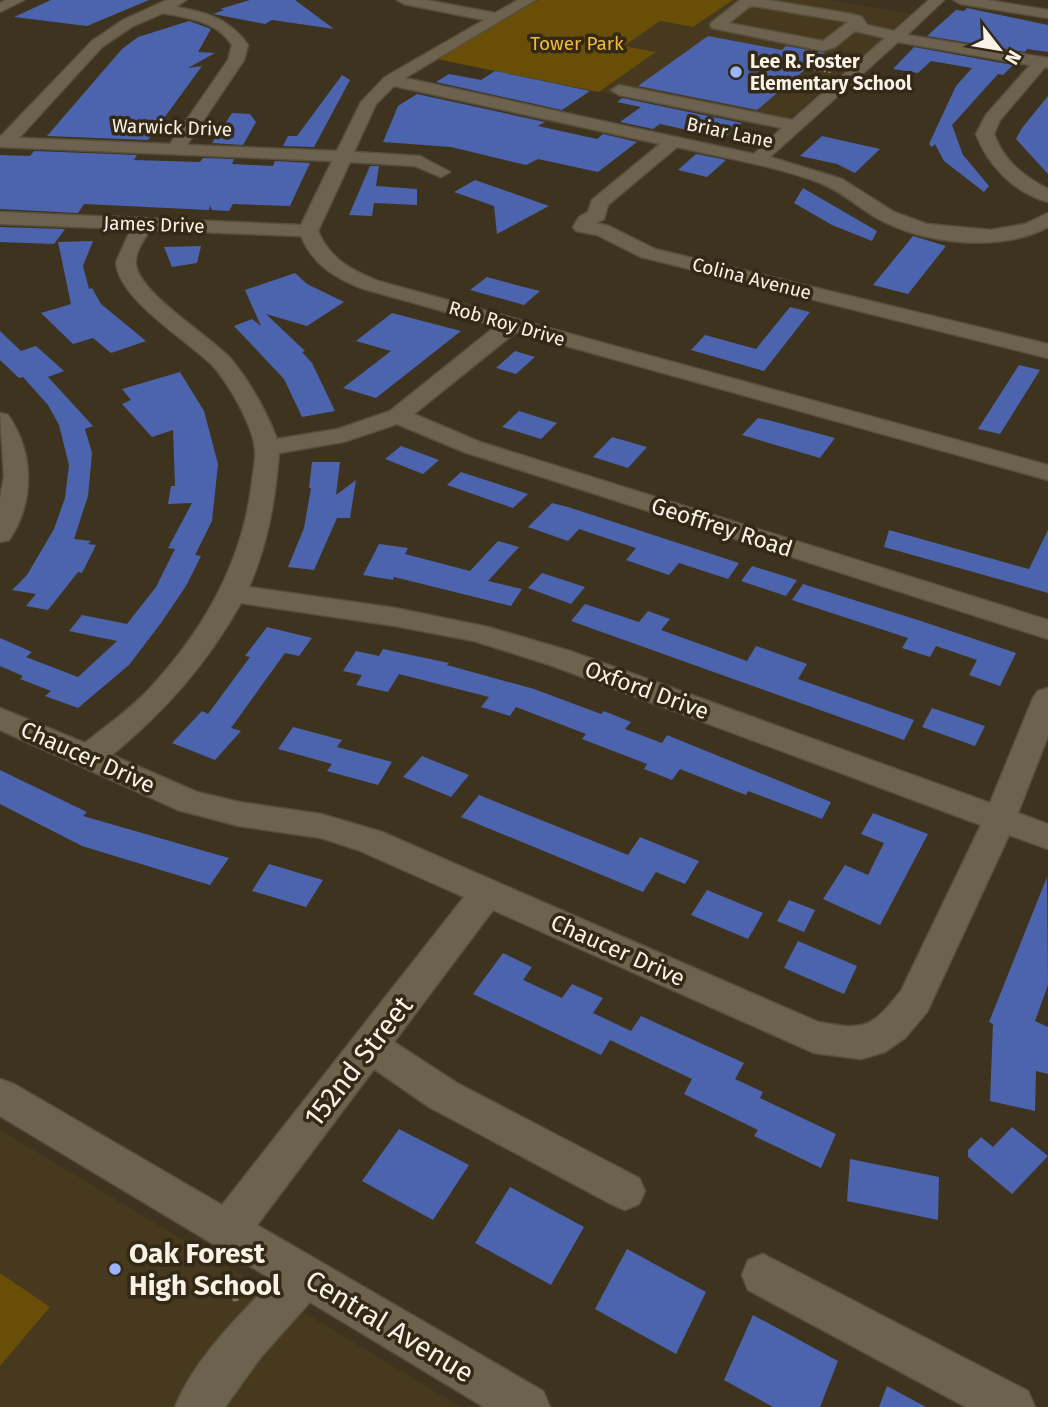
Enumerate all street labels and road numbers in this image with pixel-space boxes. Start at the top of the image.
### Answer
street label: Briar Lane [684,112,775,153]
street label: Warwick Drive [112,114,232,141]
street label: James Drive [103,211,205,238]
street label: Colina Avenue [690,253,814,304]
street label: Rob Roy Drive [446,296,568,351]
street label: Geoffrey Road [648,491,796,563]
street label: Oxford Drive [581,655,713,725]
street label: Chaucer Drive [17,715,159,799]
street label: Chaucer Drive [547,908,689,992]
street label: 152nd Street [297,989,420,1133]
street label: Central Avenue [300,1263,480,1390]

